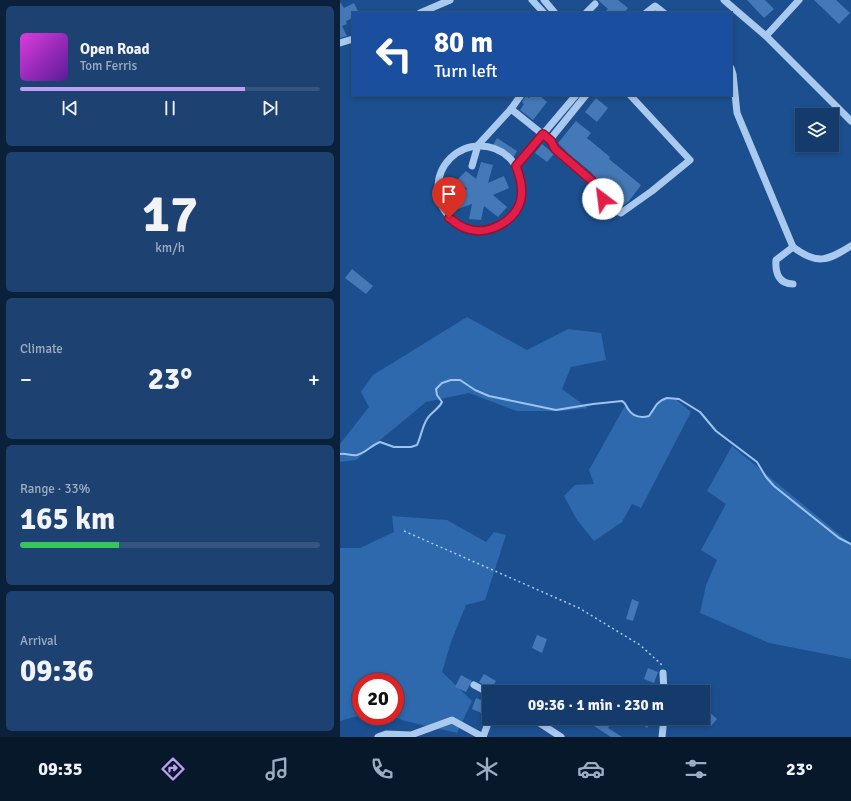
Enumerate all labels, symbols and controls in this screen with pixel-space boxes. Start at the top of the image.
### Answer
text: 80 m [434,26,493,60]
icon: left [368,28,420,80]
text: Open Road [80,40,150,58]
text: Tom Ferris [80,58,137,74]
text: Turn left [434,60,497,82]
icon: previous [59,97,81,119]
icon: pause [159,97,181,119]
icon: next [259,97,281,119]
map controls [795,108,839,152]
button: layers [795,108,839,152]
pin [432,177,466,218]
position arrow [582,178,624,220]
text: 17 [142,182,198,246]
icon: arrive [438,183,460,205]
text: km/h [155,240,185,256]
text: Climate [20,341,63,357]
text: 23° [148,361,192,398]
text: − [20,366,32,393]
text: + [308,366,320,393]
text: Range · 33% [20,481,90,497]
text: 165 km [20,501,115,538]
text: Arrival [20,633,57,649]
text: 09:36 [20,653,94,690]
speed limit sign: 20 [352,673,404,725]
text: 09:36 · 1 min · 230 m [528,696,664,714]
icon: directions [159,755,187,783]
icon: music [263,755,291,783]
icon: phone [368,755,396,783]
icon: climate [473,755,501,783]
icon: car [577,755,605,783]
icon: filters [682,755,710,783]
text: 09:35 [38,758,82,780]
text: 23° [786,758,813,780]

